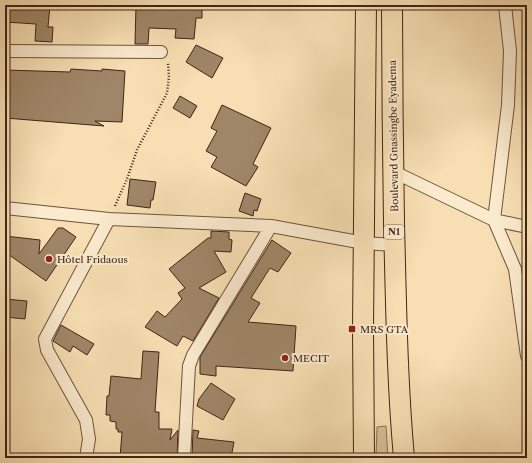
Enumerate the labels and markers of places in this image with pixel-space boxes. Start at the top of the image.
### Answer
place label: Hôtel Fridaous [57,253,128,266]
marker: Hôtel Fridaous [44,254,54,264]
place label: MRS GTA [360,323,409,336]
marker: MRS GTA [347,324,357,334]
place label: MECIT [293,352,329,365]
marker: MECIT [280,353,290,363]

